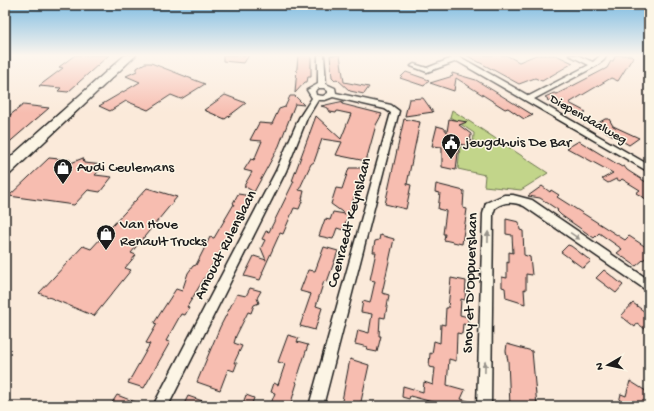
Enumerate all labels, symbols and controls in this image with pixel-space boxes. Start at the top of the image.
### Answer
street label: Diependaalweg [546,91,629,148]
public building icon: jeugdhuis De Bar [440,132,462,160]
place label: jeugdhuis De Bar [462,134,573,152]
street label: Coenraedt Keynslaan [324,156,376,290]
shop icon: Audi Ceulemans [52,157,74,185]
place label: Audi Ceulemans [77,159,175,177]
street label: Arnoudt Rulenslaan [191,187,261,303]
street label: Snoy et D'Oppuerslaan [460,213,482,353]
place label: Van Hove Renault Trucks [119,216,207,251]
shop icon: Van Hove Renault Trucks [95,223,117,251]
one-way arrow [485,230,491,243]
one-way arrow [570,232,580,240]
north arrow [588,345,628,385]
one-way arrow [482,360,488,373]
text: N [594,362,607,371]

